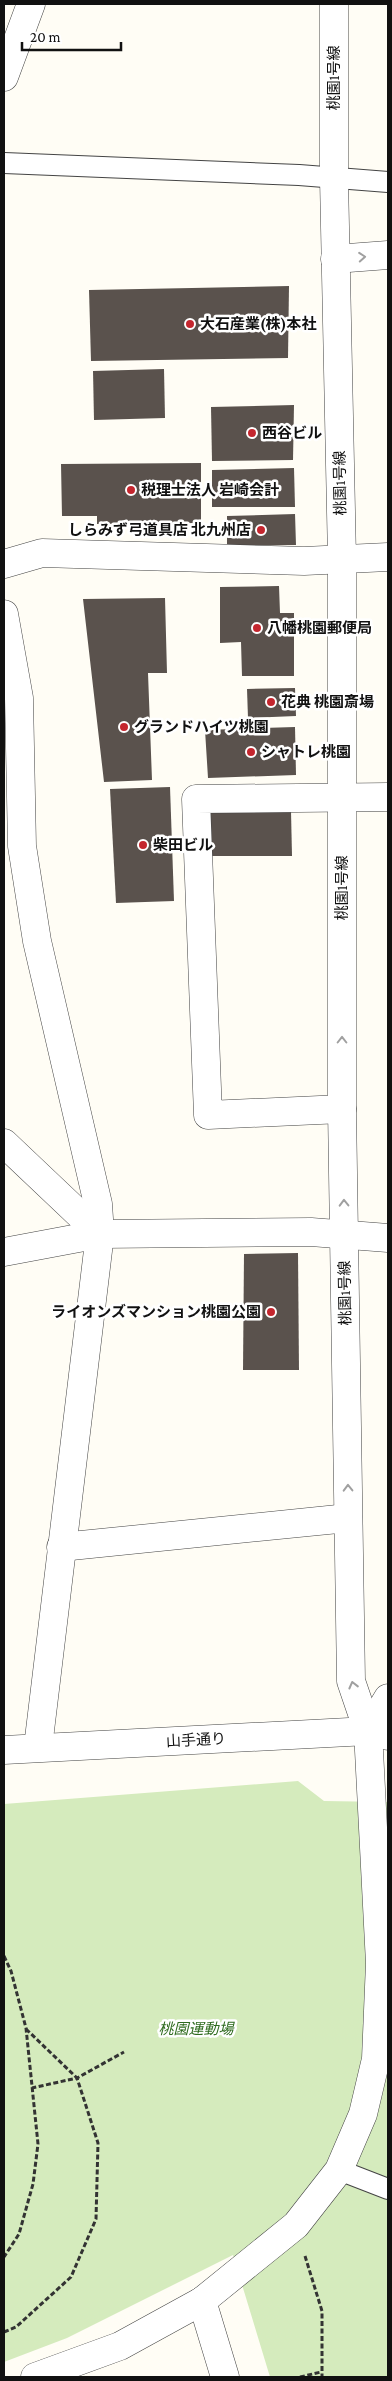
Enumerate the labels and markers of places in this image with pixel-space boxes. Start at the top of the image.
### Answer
place label: 大石産業(株)本社 [200,315,316,333]
marker: 大石産業(株)本社 [184,318,196,330]
place label: 西谷ビル [262,425,322,441]
marker: 西谷ビル [246,427,258,439]
place label: 税理士法人 岩崎会計 [141,482,279,498]
marker: 税理士法人 岩崎会計 [125,484,137,496]
place label: しらみず弓道具店 北九州店 [68,521,251,538]
marker: しらみず弓道具店 北九州店 [255,524,267,536]
place label: 八幡桃園郵便局 [267,620,372,636]
marker: 八幡桃園郵便局 [251,622,263,634]
place label: 花典 桃園斎場 [281,694,374,710]
marker: 花典 桃園斎場 [265,696,277,708]
place label: グランドハイツ桃園 [134,719,269,735]
marker: グランドハイツ桃園 [118,721,130,733]
place label: シャトレ桃園 [261,744,351,760]
marker: シャトレ桃園 [245,746,257,758]
place label: 柴田ビル [153,837,213,853]
marker: 柴田ビル [137,839,149,851]
place label: ライオンズマンション桃園公園 [51,1303,261,1320]
marker: ライオンズマンション桃園公園 [265,1306,277,1318]

